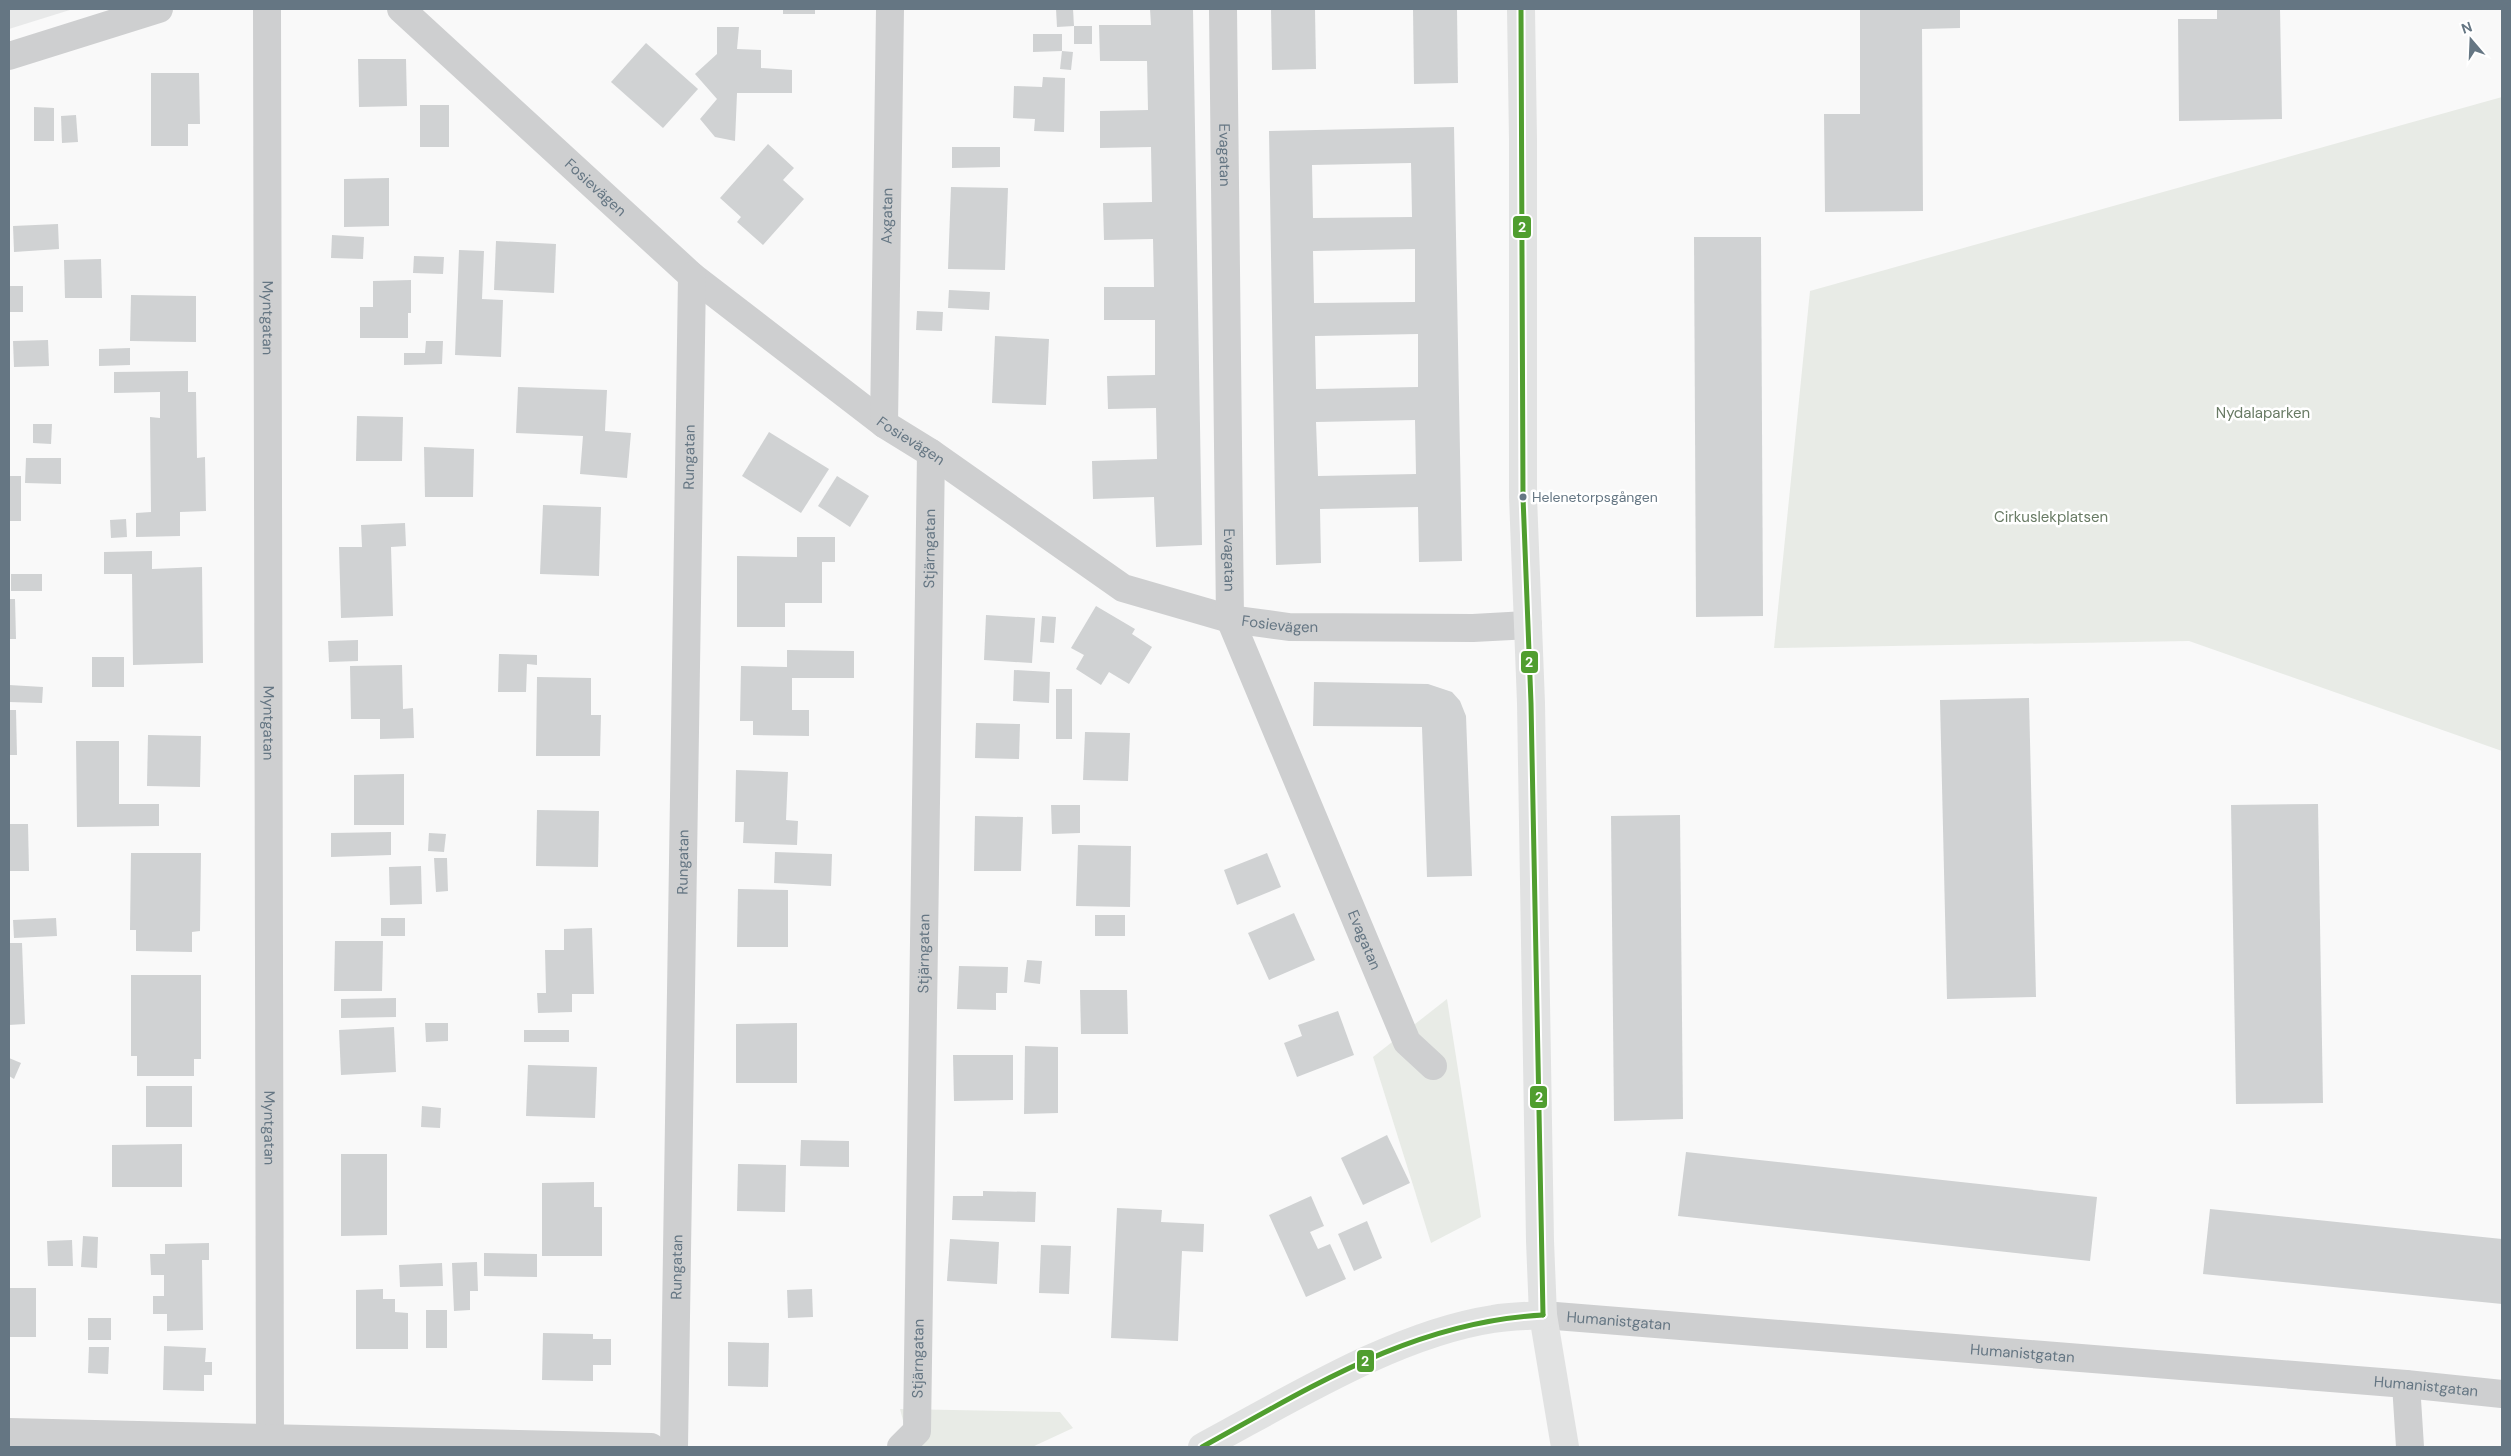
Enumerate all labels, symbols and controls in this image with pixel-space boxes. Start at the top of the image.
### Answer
north arrow [2446,15,2496,65]
text: N [2459,18,2475,38]
street label: Evagatan [1214,123,1235,187]
street label: Fosievägen [560,154,631,221]
street label: Axgatan [877,188,897,244]
line badge: 2 [1512,215,1532,239]
text: 2 [1518,218,1526,236]
street label: Myntgatan [258,281,278,355]
park label: Nydalaparken [2216,403,2310,423]
street label: Fosievägen [872,412,949,470]
street label: Rungatan [679,424,700,490]
place label: Helenetorpsgången [1532,488,1658,506]
marker: Helenetorpsgången [1518,492,1528,502]
park label: Cirkuslekplatsen [1994,507,2108,527]
street label: Stjärngatan [919,509,940,589]
street label: Evagatan [1219,528,1240,592]
street label: Fosievägen [1240,611,1318,637]
line badge: 2 [1520,650,1539,674]
text: 2 [1525,653,1533,671]
street label: Myntgatan [258,686,279,760]
street label: Rungatan [672,829,693,895]
street label: Evagatan [1343,907,1386,973]
street label: Stjärngatan [913,914,934,994]
line badge: 2 [1529,1085,1548,1109]
text: 2 [1535,1088,1543,1106]
street label: Myntgatan [259,1091,279,1165]
street label: Rungatan [666,1234,687,1300]
street label: Humanistgatan [1566,1307,1672,1335]
street label: Stjärngatan [907,1319,929,1399]
street label: Humanistgatan [1969,1339,2075,1367]
line badge: 2 [1356,1349,1375,1373]
text: 2 [1361,1352,1369,1370]
street label: Humanistgatan [2373,1371,2479,1401]

